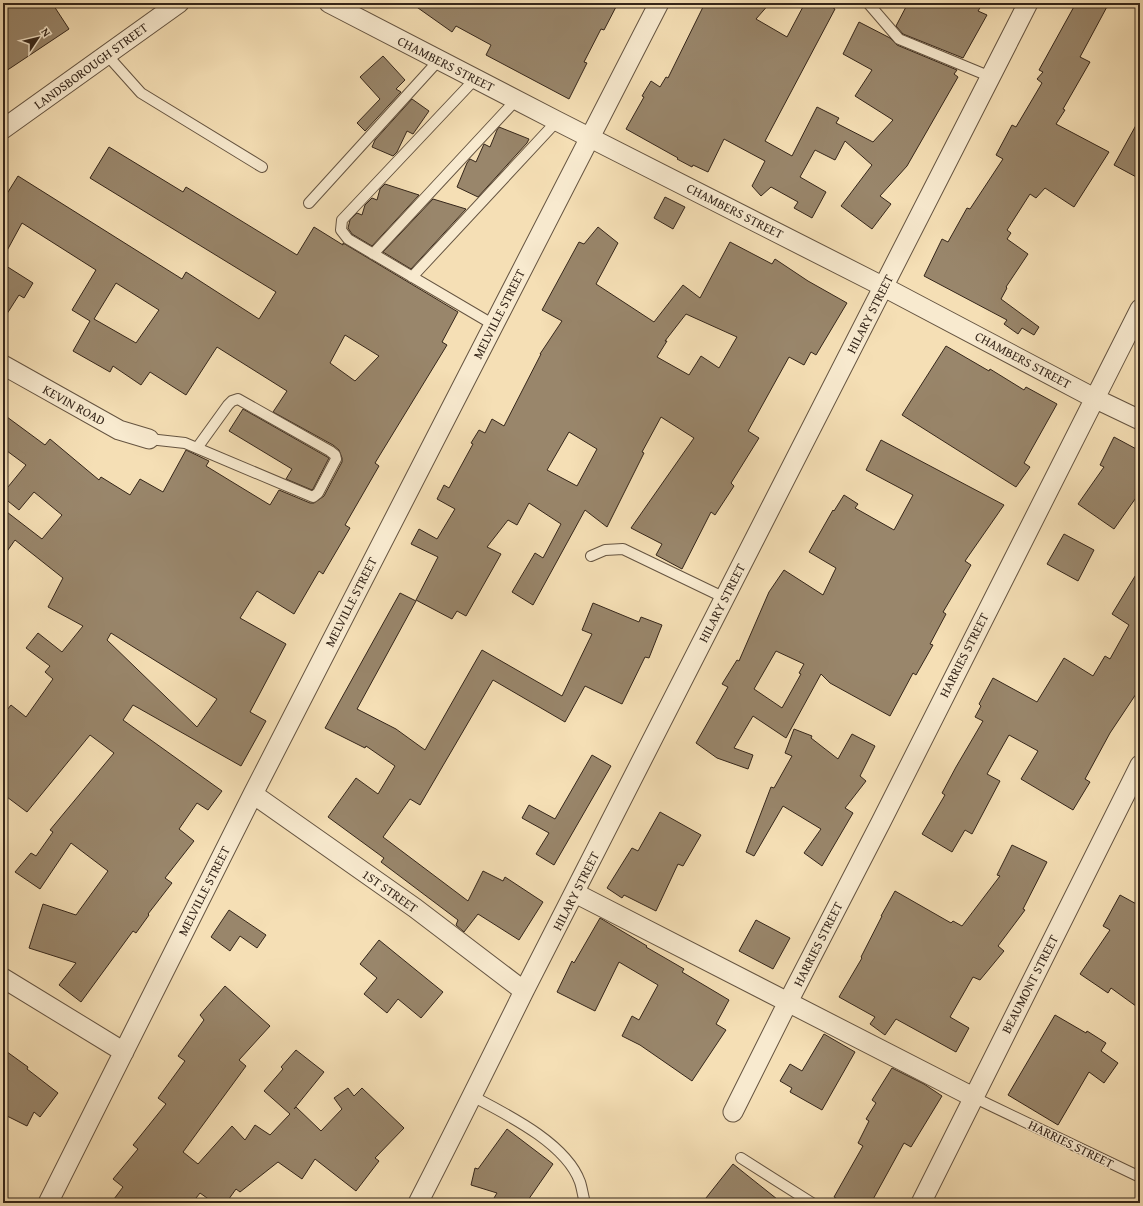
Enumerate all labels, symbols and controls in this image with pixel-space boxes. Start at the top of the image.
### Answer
north arrow [18,18,58,58]
street label: LANDSBOROUGH STREET [31,19,151,113]
street label: CHAMBERS STREET [394,31,498,97]
street label: CHAMBERS STREET [683,178,787,244]
street label: MELVILLE STREET [468,265,530,362]
street label: HILARY STREET [842,270,898,357]
street label: CHAMBERS STREET [972,327,1075,394]
street label: KEVIN ROAD [39,380,109,430]
street label: MELVILLE STREET [320,553,382,650]
street label: HILARY STREET [694,559,750,646]
street label: HARRIES STREET [934,609,994,701]
street label: MELVILLE STREET [173,842,235,939]
street label: HILARY STREET [548,847,604,934]
street label: 1ST STREET [358,865,422,918]
street label: HARRIES STREET [788,898,848,990]
street label: BEAUMONT STREET [997,931,1063,1037]
street label: HARRIES STREET [1025,1115,1118,1173]

